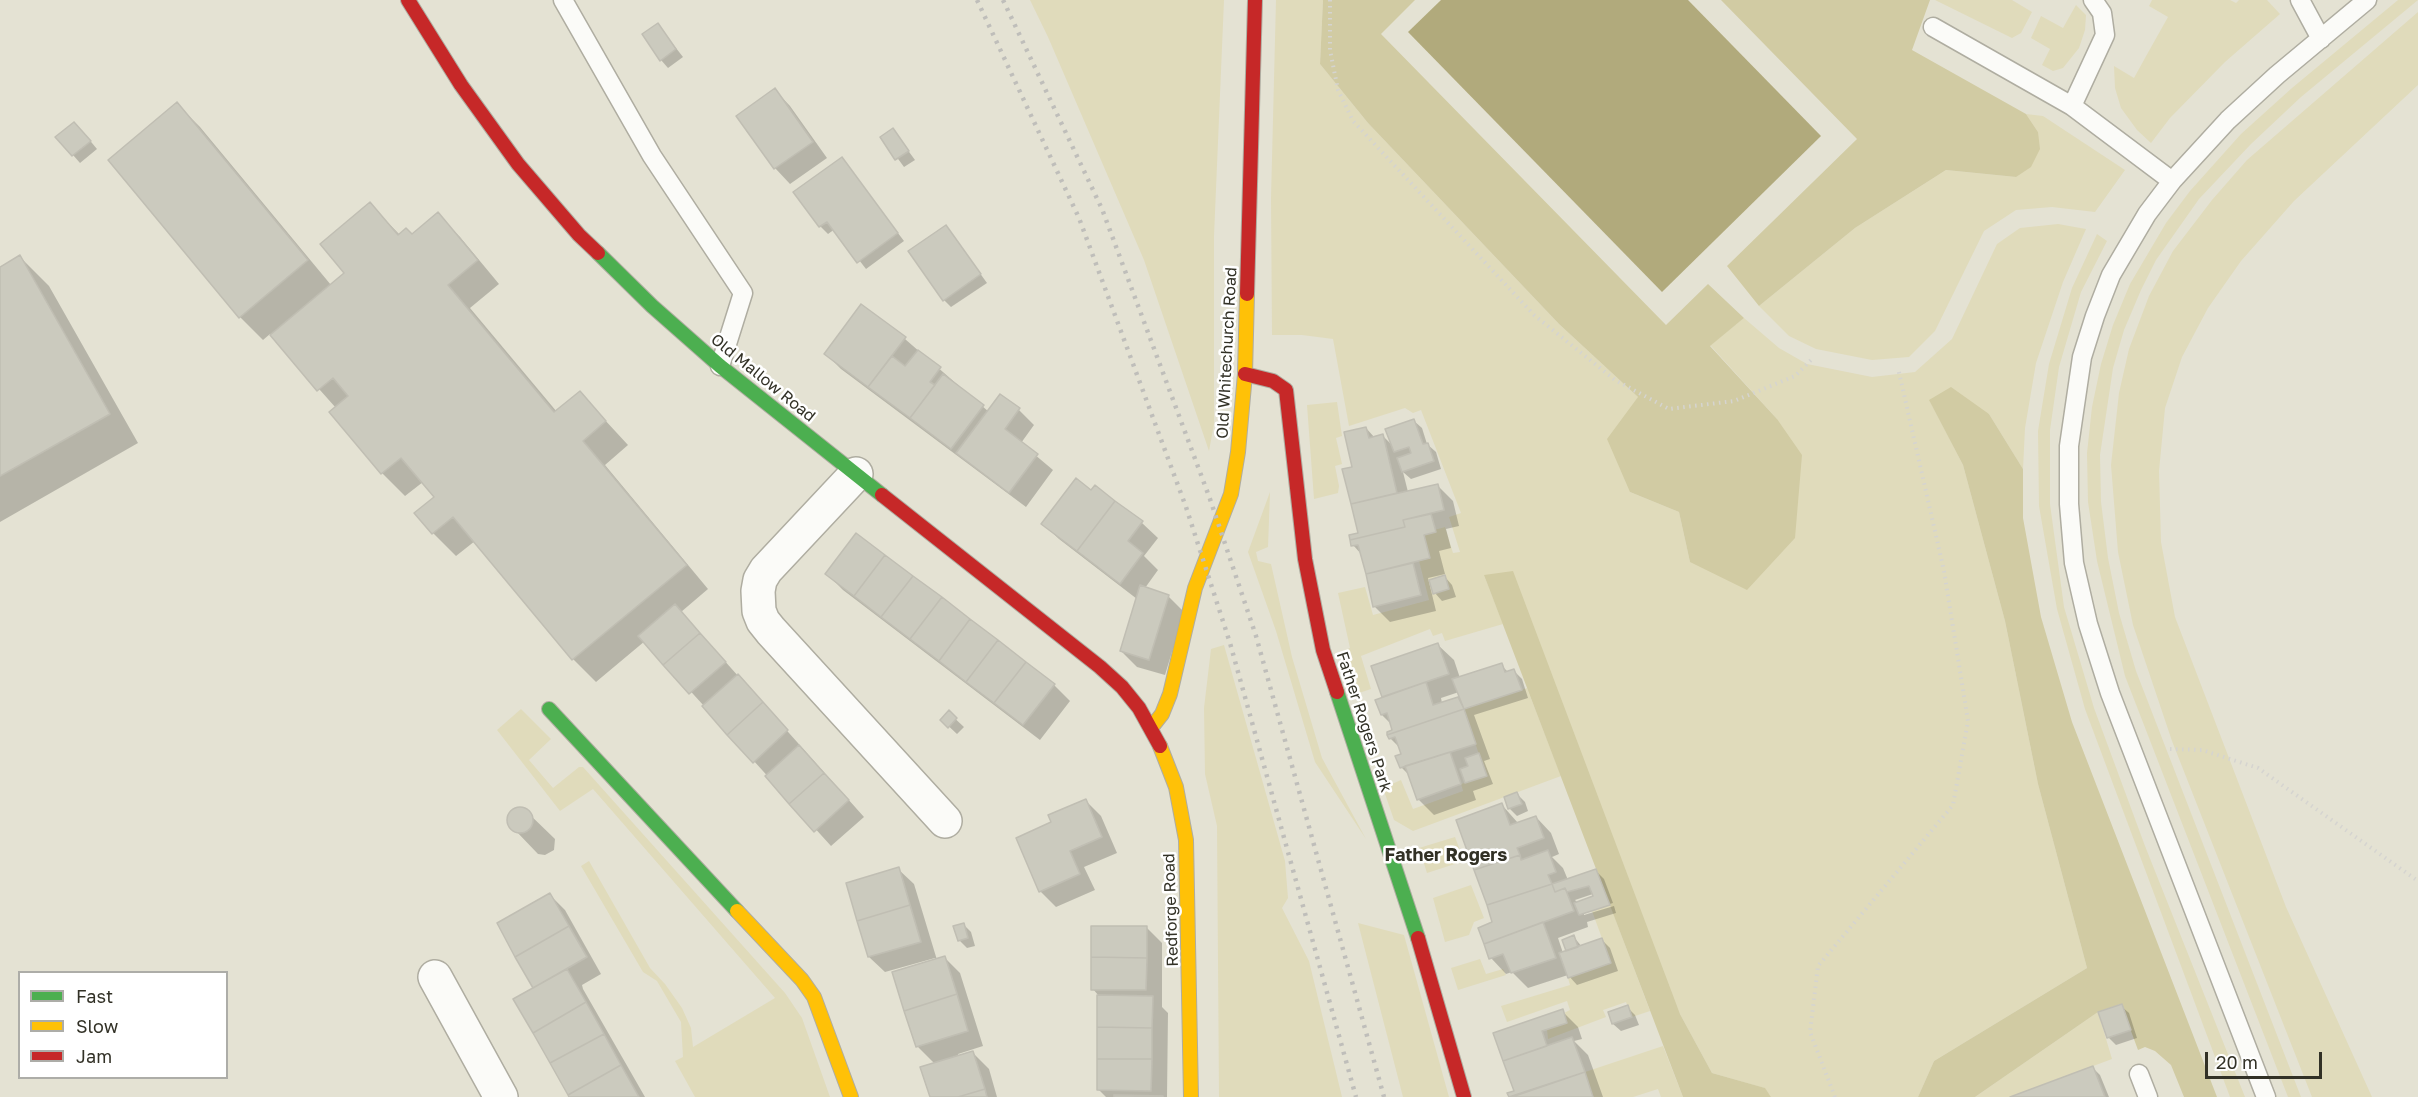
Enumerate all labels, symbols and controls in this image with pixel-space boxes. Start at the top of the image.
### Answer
street label: Old Whitechurch Road [1213,267,1241,439]
street label: Old Mallow Road [707,330,819,426]
street label: Father Rogers Park [1332,649,1396,795]
district label: Father Rogers [1385,844,1507,866]
street label: Redforge Road [1159,853,1183,967]
legend [18,971,228,1079]
text: Fast [76,985,113,1007]
text: Slow [76,1015,118,1037]
scale bar [2208,1040,2325,1078]
text: Jam [76,1045,112,1067]
text: 20 m [2216,1051,2258,1073]

